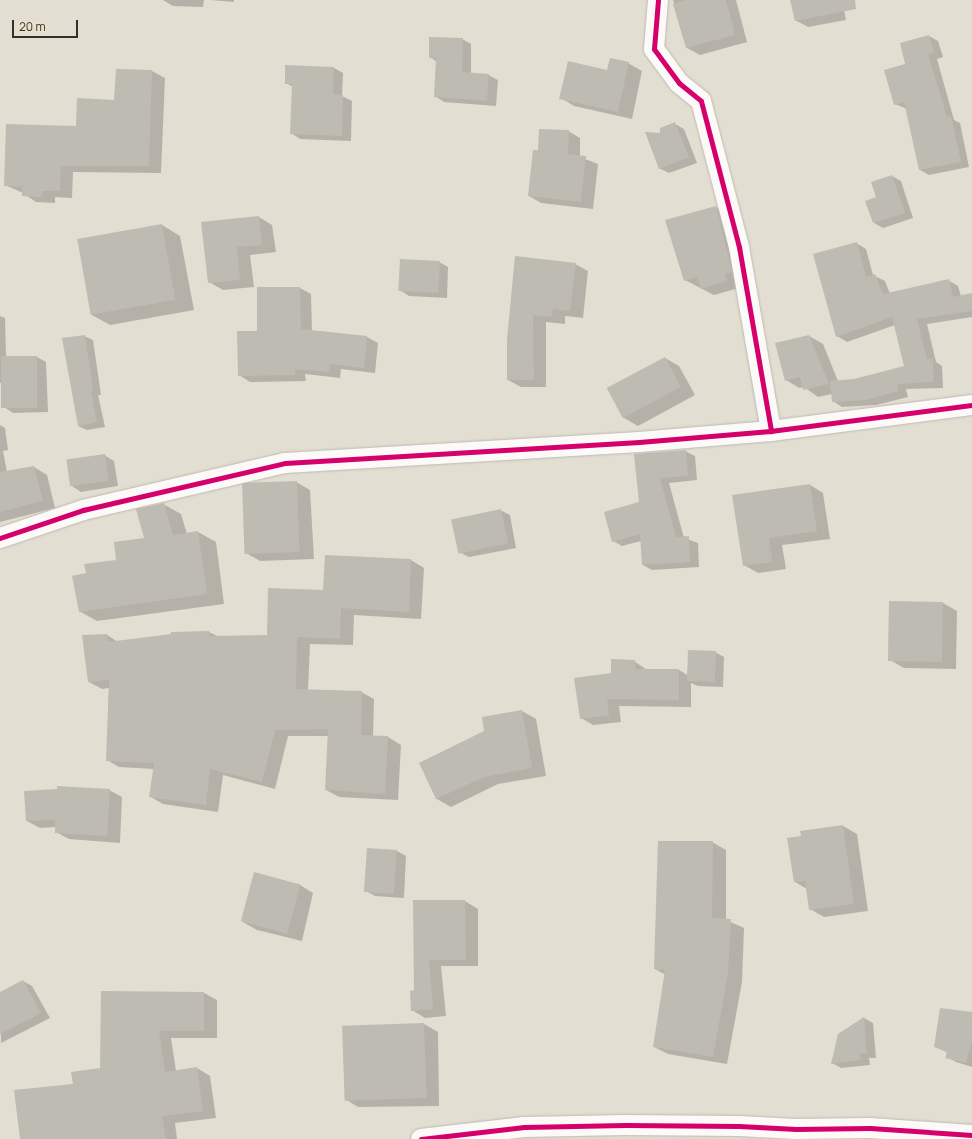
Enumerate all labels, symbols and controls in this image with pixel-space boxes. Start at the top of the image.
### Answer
scale bar [14,12,80,38]
text: 20 m [19,18,46,35]

